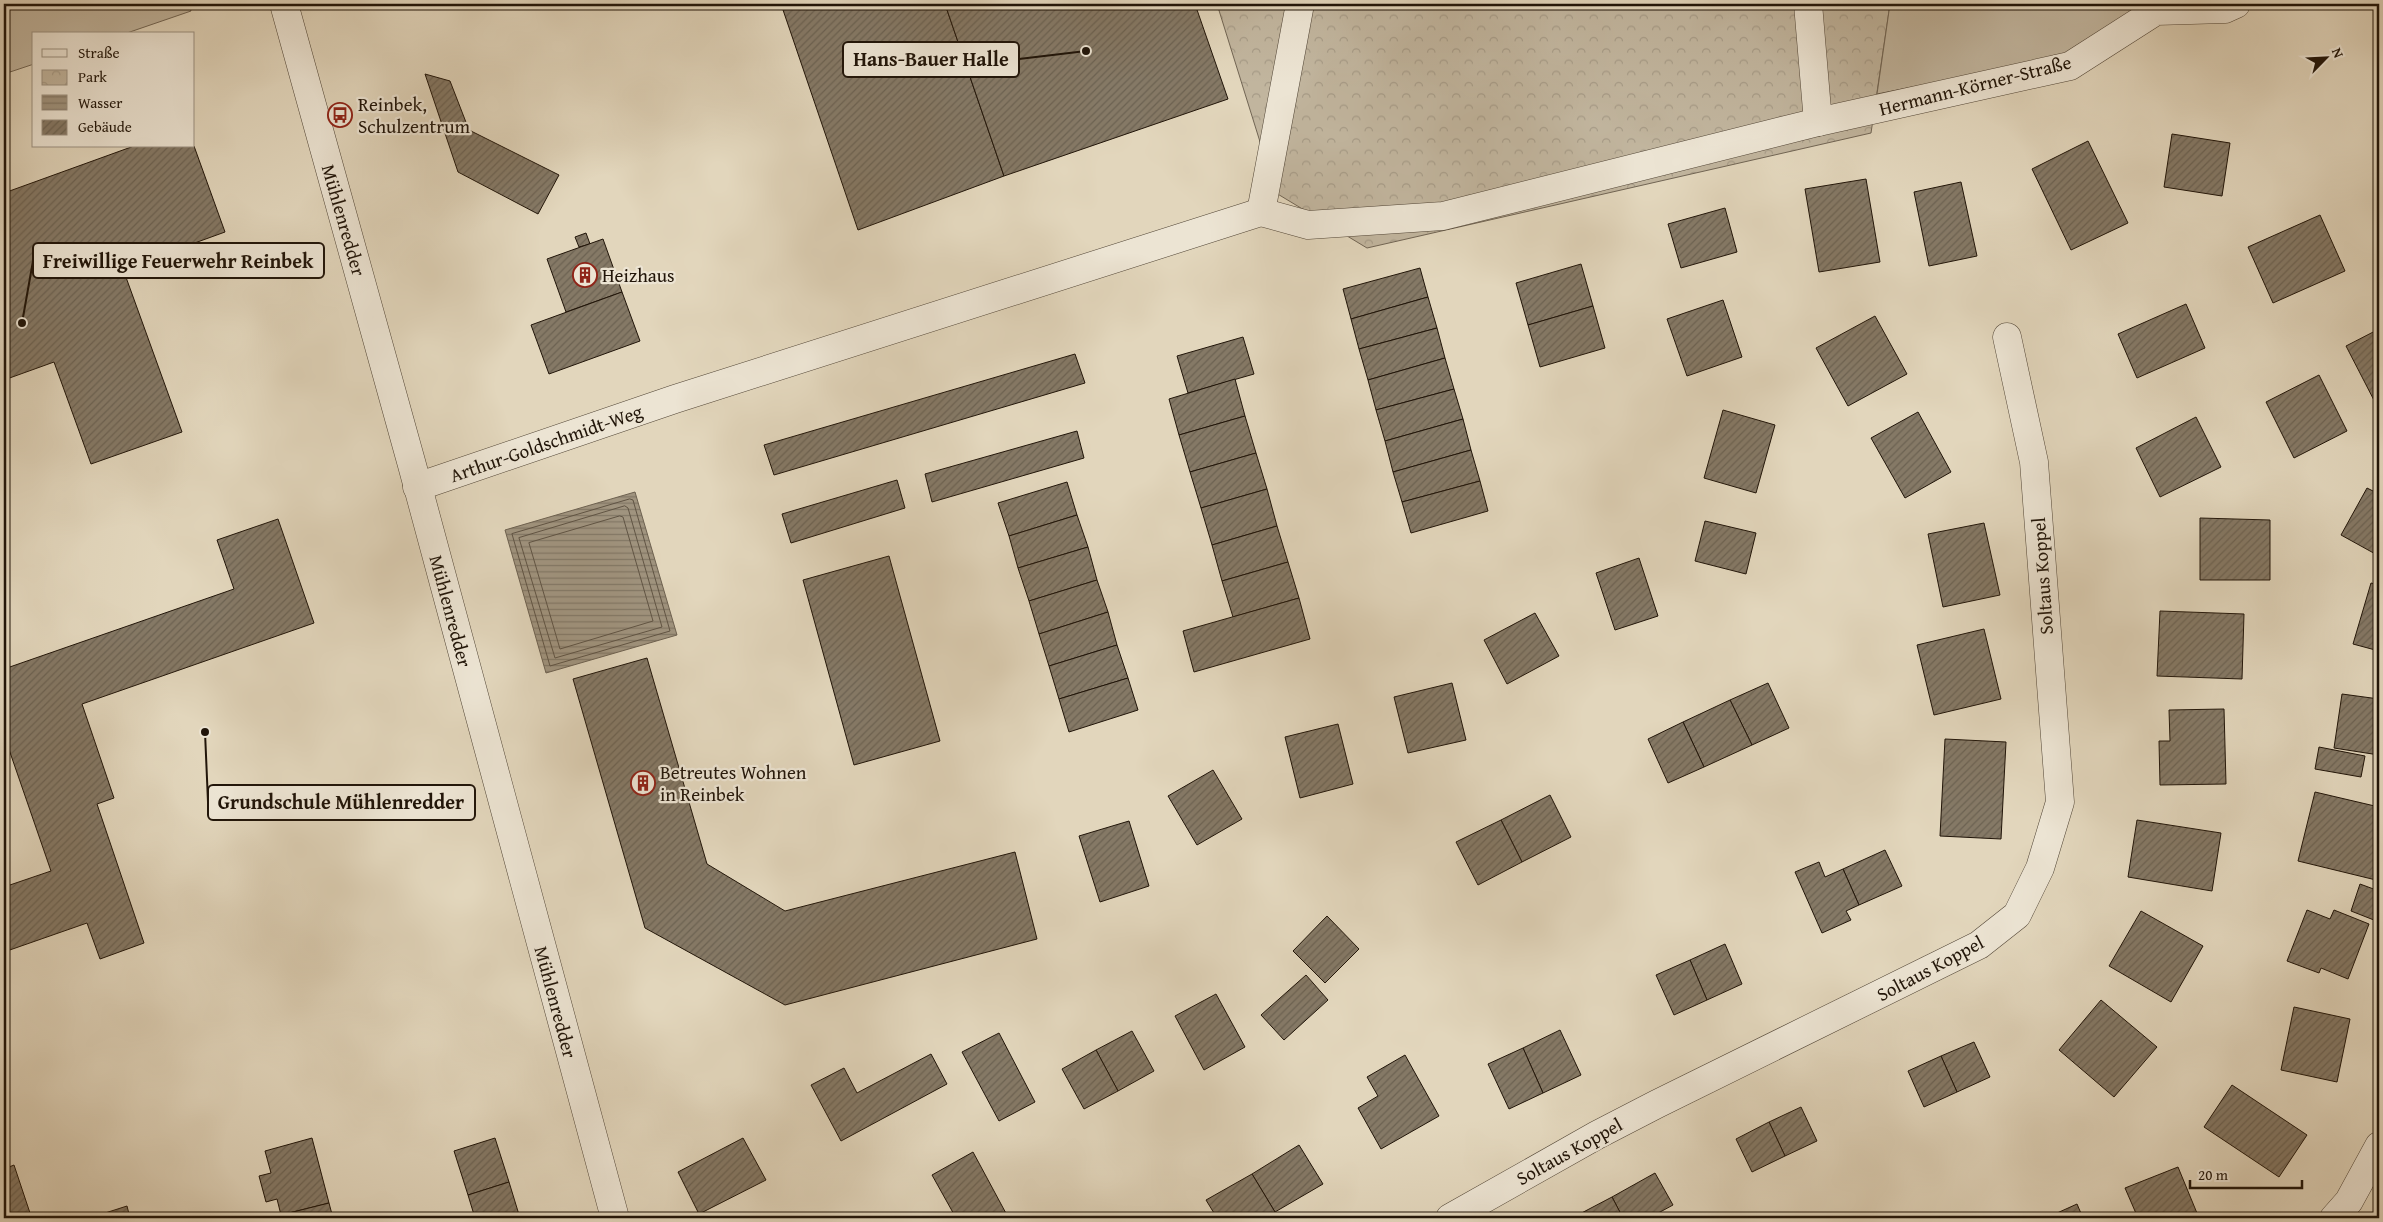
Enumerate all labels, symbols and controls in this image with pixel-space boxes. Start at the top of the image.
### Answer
legend [32,32,195,148]
north arrow [2300,32,2350,82]
text: Straße [78,42,120,63]
callout: Hans-Bauer Halle [843,42,1019,77]
text: Hans-Bauer Halle [853,44,1009,73]
text: N [2327,44,2349,62]
street label: Hermann-Körner-Straße [1876,48,2074,122]
text: Park [78,66,107,87]
place label: Reinbek, Schulzentrum [358,90,470,140]
text: Wasser [78,92,122,113]
bus stop icon: Reinbek, Schulzentrum [327,102,353,128]
text: Gebäude [78,116,132,137]
street label: Mühlenredder [315,161,373,279]
callout: Freiwillige Feuerwehr Reinbek [33,243,324,278]
text: Freiwillige Feuerwehr Reinbek [43,246,314,275]
place label: Heizhaus [602,261,675,289]
building icon: Heizhaus [572,262,598,288]
street label: Arthur-Goldschmidt-Weg [446,397,647,489]
street label: Soltaus Koppel [2024,516,2060,636]
street label: Mühlenredder [423,552,479,670]
place label: Betreutes Wohnen in Reinbek [660,758,807,808]
building icon: Betreutes Wohnen in Reinbek [630,770,656,796]
callout: Grundschule Mühlenredder [208,785,475,820]
text: Grundschule Mühlenredder [218,787,464,816]
street label: Soltaus Koppel [1871,928,1989,1008]
street label: Mühlenredder [528,943,584,1061]
street label: Soltaus Koppel [1511,1110,1627,1192]
scale bar [2190,1157,2303,1189]
text: 20 m [2198,1164,2229,1185]

